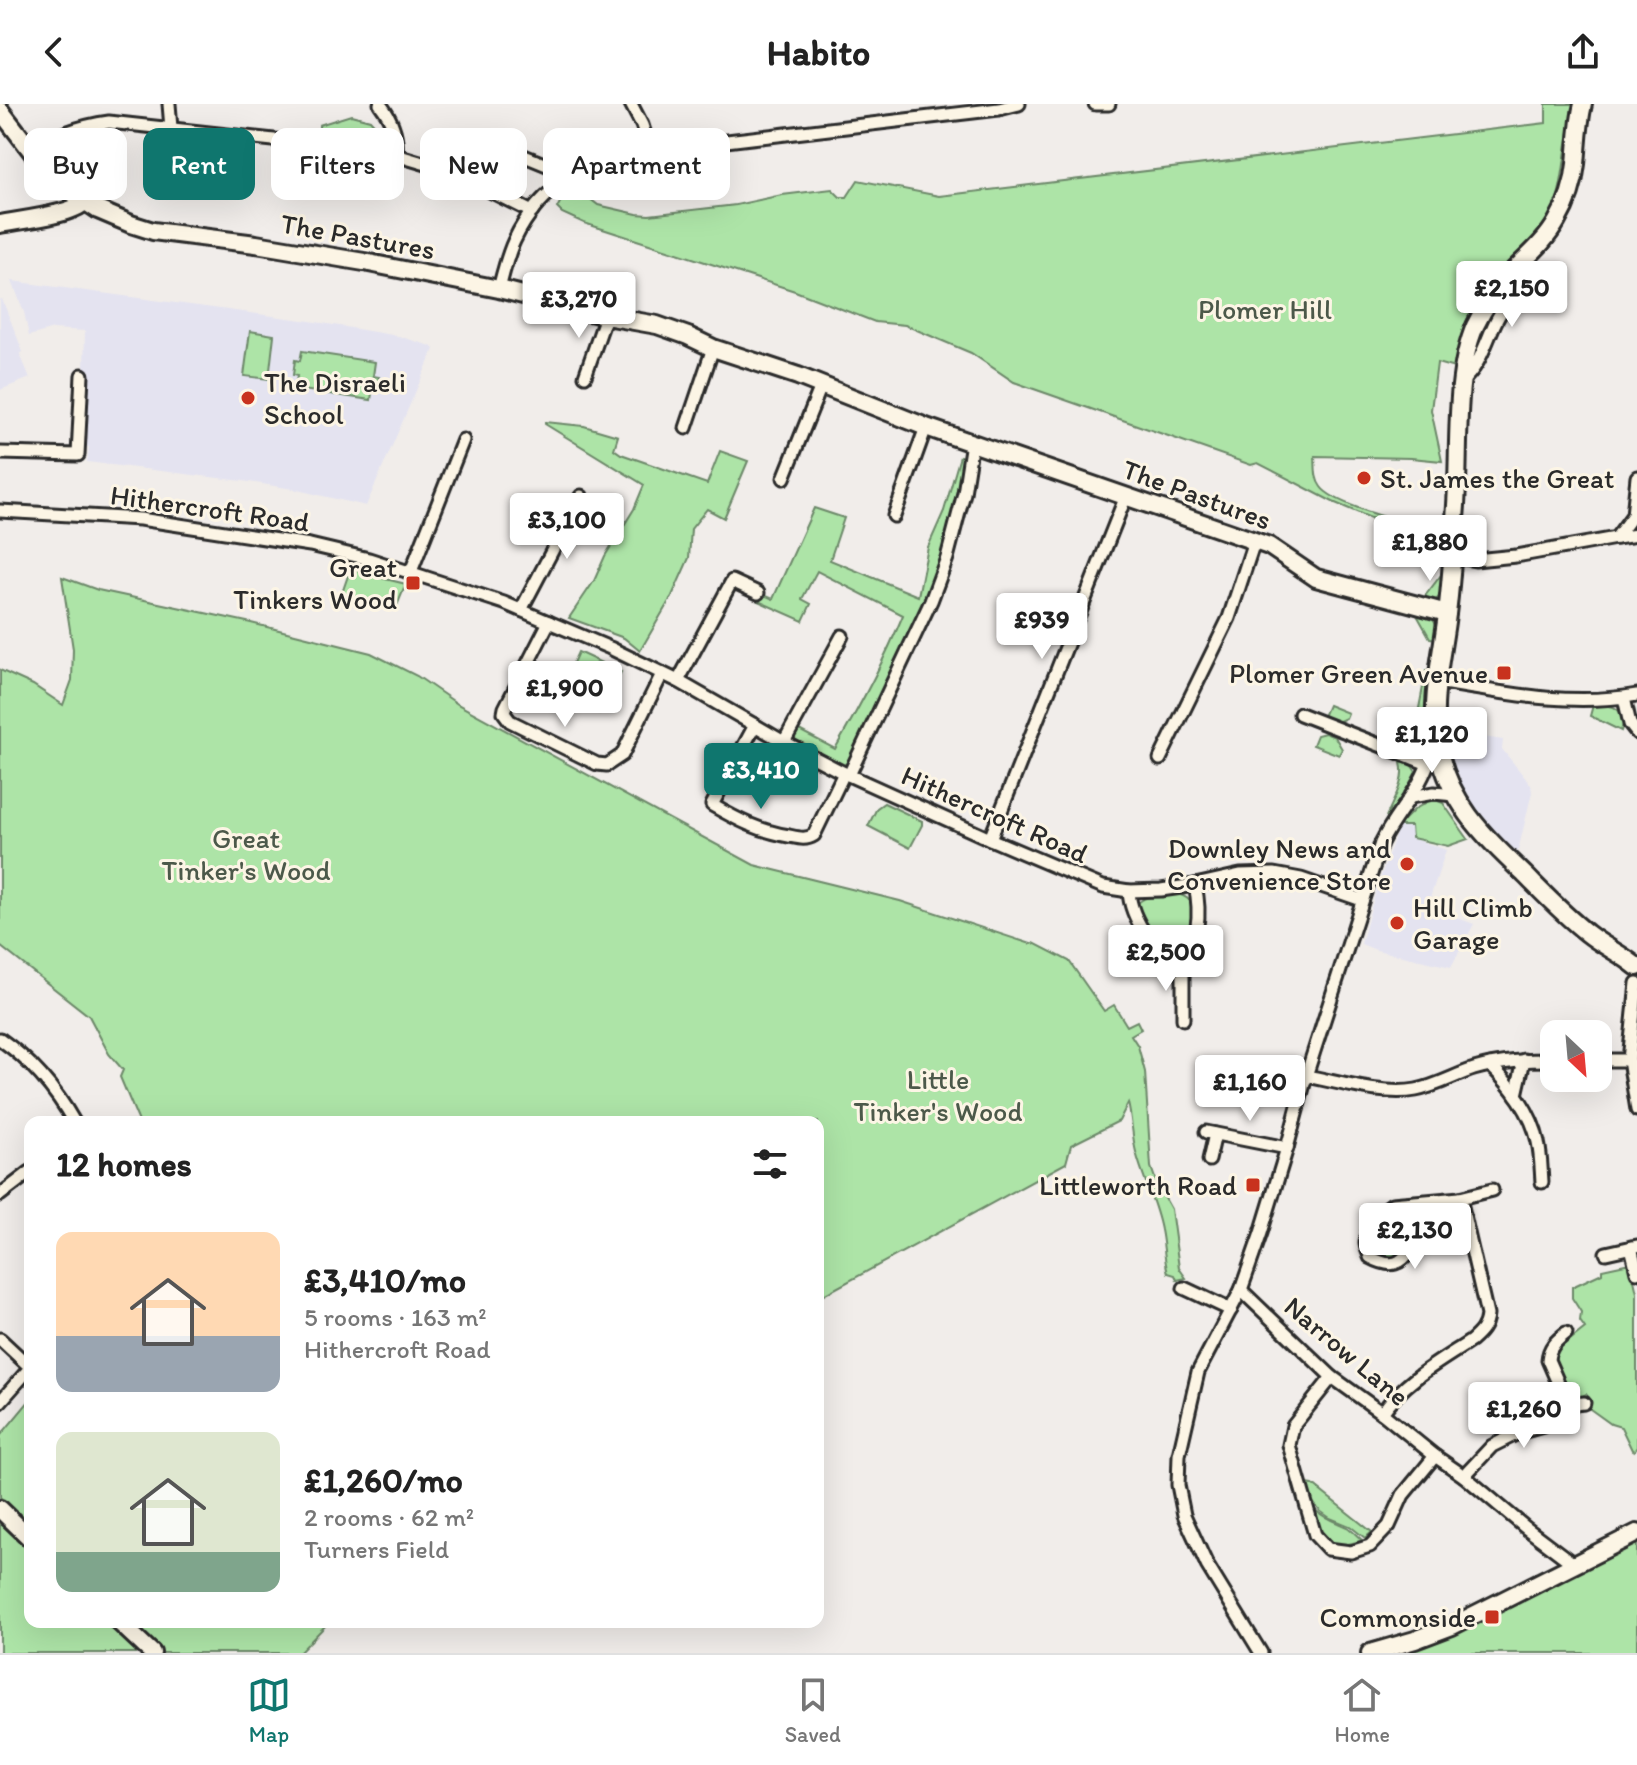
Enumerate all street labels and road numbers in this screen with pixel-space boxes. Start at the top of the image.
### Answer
street label: The Pastures [278,206,438,266]
street label: The Pastures [1118,451,1276,537]
street label: Hithercroft Road [108,477,312,539]
street label: Hithercroft Road [896,758,1094,871]
street label: Narrow Lane [1278,1289,1416,1413]

